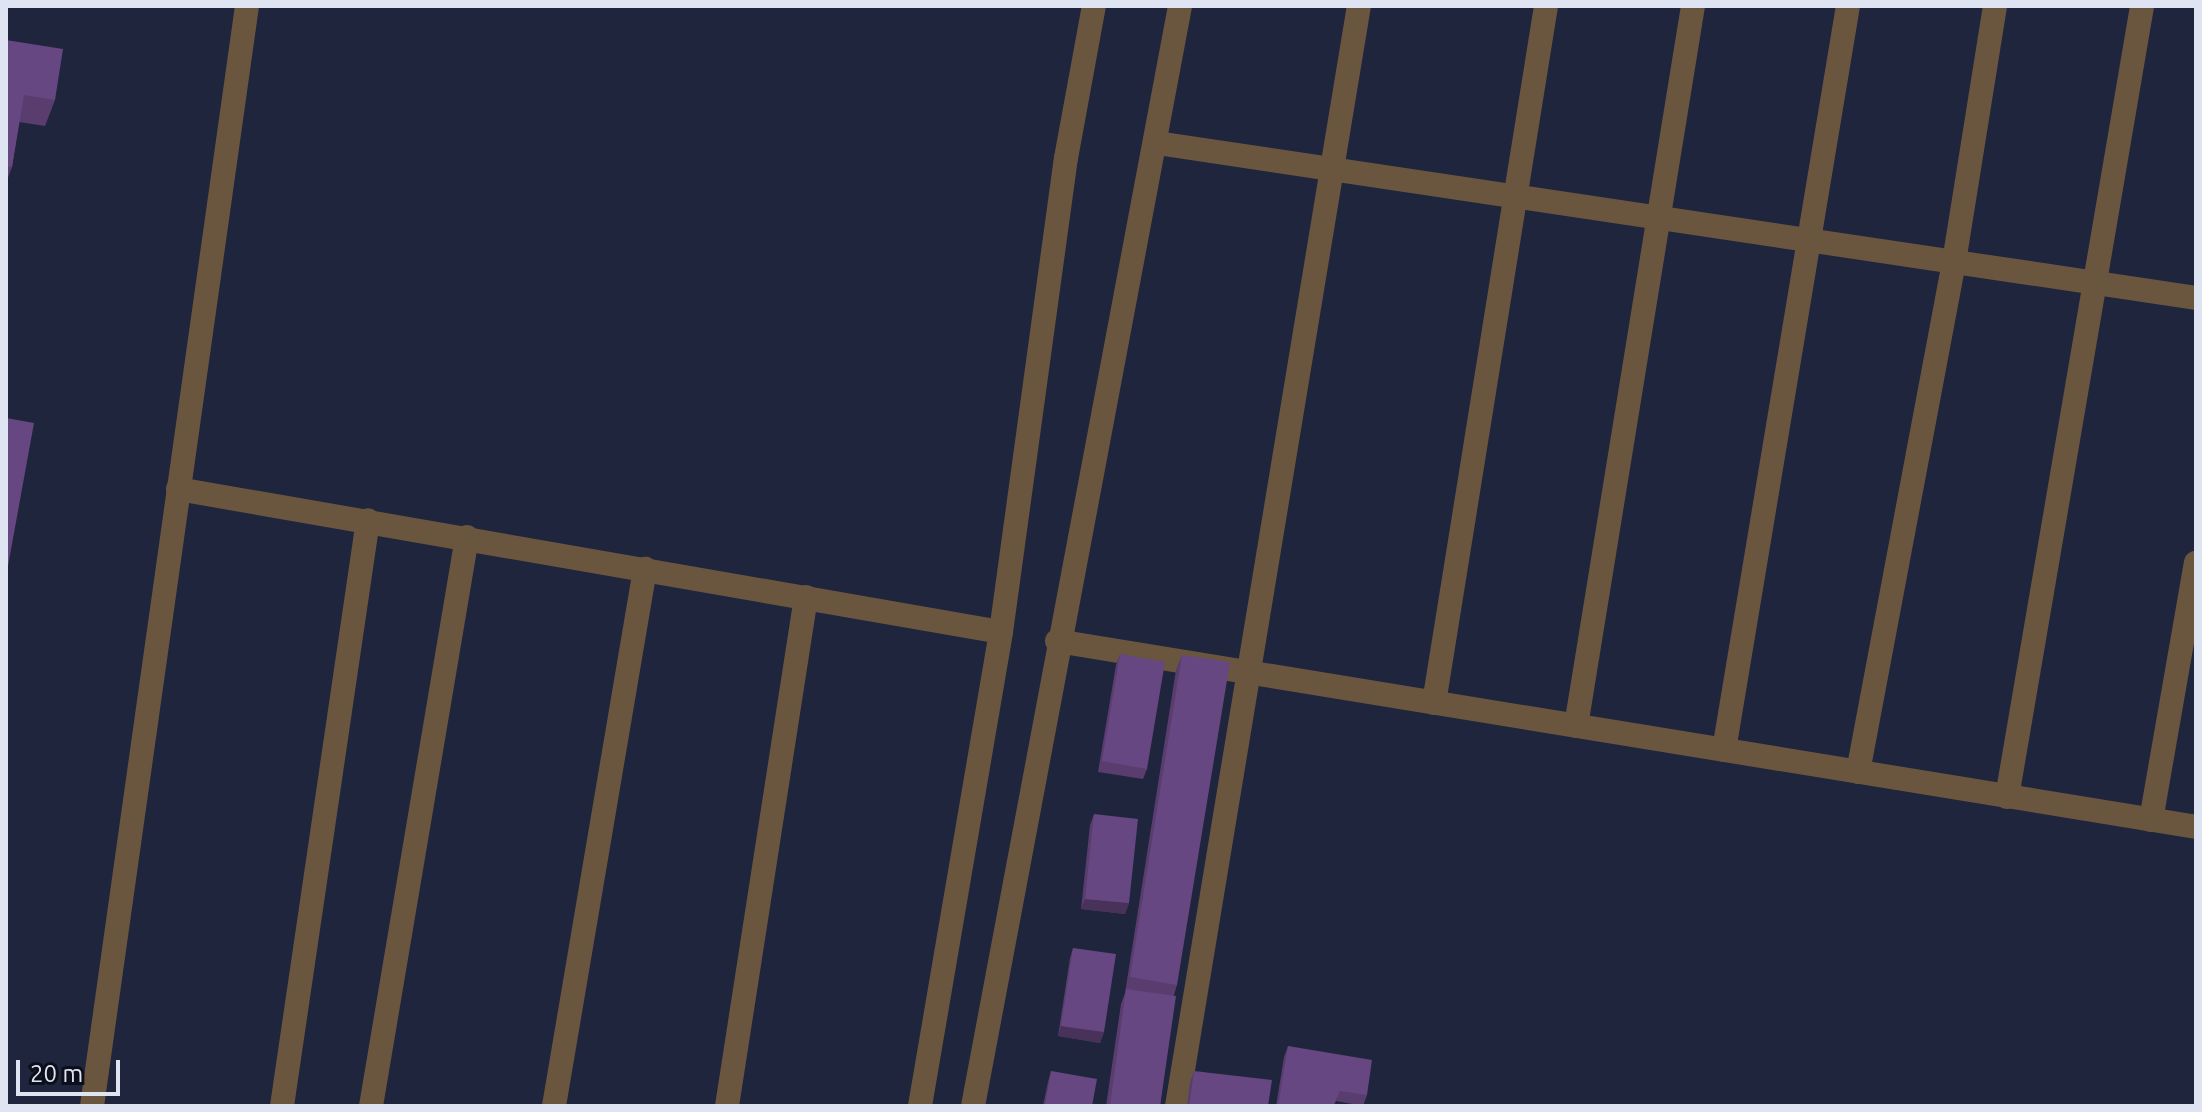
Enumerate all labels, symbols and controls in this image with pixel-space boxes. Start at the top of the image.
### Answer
scale bar [20,1044,124,1094]
text: 20 m [30,1060,83,1087]

